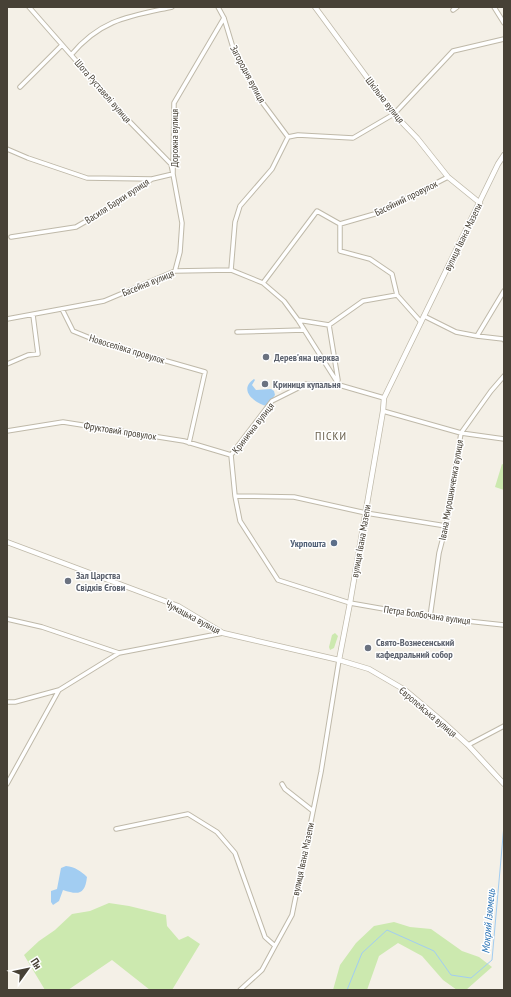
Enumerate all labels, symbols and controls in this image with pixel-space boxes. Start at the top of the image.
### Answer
street label: Загородня вулиця [227,43,269,105]
street label: Шота Руставелі вулиця [72,56,134,126]
street label: Шкільна вулиця [363,74,407,126]
street label: Дорожна вулиця [168,109,181,167]
street label: Василя Барки вулиця [82,175,152,227]
street label: Басейний провулок [372,177,440,219]
street label: вулиця Івана Мазепи [441,201,485,273]
street label: Басейна вулиця [120,267,176,299]
street label: Новоселівка провулок [88,331,167,367]
place label: Дерев'яна церква [274,351,339,364]
marker: Дерев'яна церква [261,352,271,362]
place label: Криниця купальня [273,378,341,391]
marker: Криниця купальня [260,379,270,389]
street label: Кринична вулиця [229,400,277,456]
street label: Фруктовий провулок [83,419,157,443]
district label: ПІСКИ [315,428,347,443]
street label: Івана Мирошниченка вулиця [436,439,466,541]
street label: вулиця Івана Мазепи [348,503,374,579]
place label: Укрпошта [289,537,326,550]
marker: Укрпошта [329,538,339,548]
place label: Зал Царства Свідків Єгови [76,569,126,594]
marker: Зал Царства Свідків Єгови [63,576,73,586]
street label: Чумацька вулиця [163,597,223,637]
street label: Петра Болбочана вулиця [383,602,471,628]
place label: Свято-Вознесенський кафедральний собор [376,636,455,661]
marker: Свято-Вознесенський кафедральний собор [363,643,373,653]
street label: Європейська вулиця [396,684,460,740]
street label: вулиця Івана Мазепи [289,821,317,897]
water label: Мокрий Ізюмець [478,887,498,954]
north arrow [8,949,48,989]
text: Пн [28,955,45,972]

